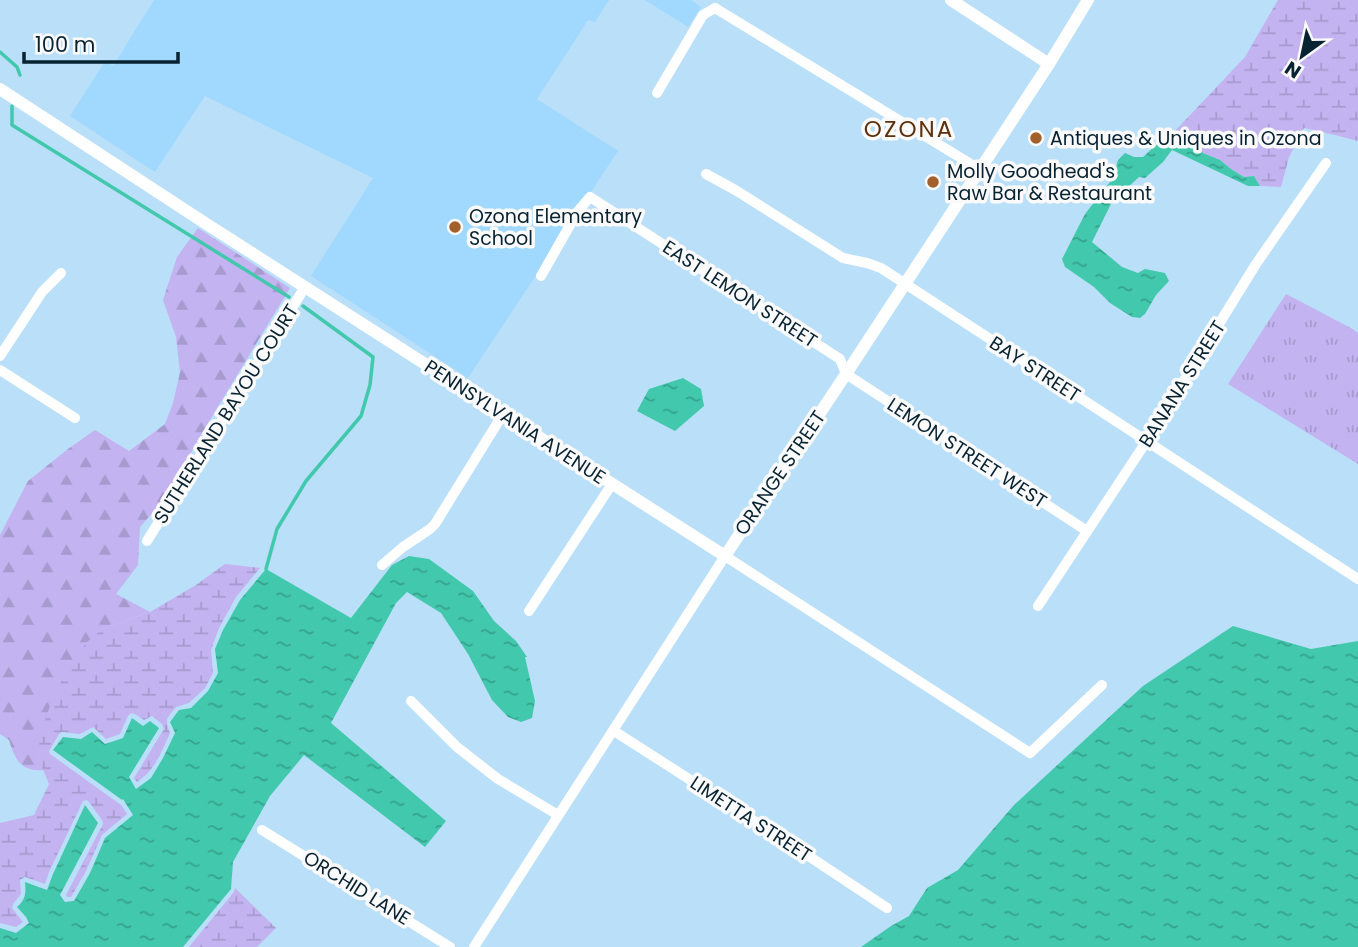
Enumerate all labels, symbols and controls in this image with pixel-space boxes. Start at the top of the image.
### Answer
scale bar [24,21,178,65]
north arrow [1267,21,1337,91]
text: 100 m [35,30,95,59]
text: N [1280,55,1306,85]
district label: OZONA [864,113,954,145]
place label: Antiques & Uniques in Ozona [1050,125,1322,152]
marker: Antiques & Uniques in Ozona [1028,130,1044,146]
place label: Molly Goodhead's Raw Bar & Restaurant [947,158,1152,207]
marker: Molly Goodhead's Raw Bar & Restaurant [925,174,941,190]
place label: Ozona Elementary School [469,203,642,252]
marker: Ozona Elementary School [447,219,463,235]
street label: EAST LEMON STREET [657,234,823,354]
street label: SUTHERLAND BAYOU COURT [147,299,305,529]
street label: BANANA STREET [1132,316,1232,452]
street label: BAY STREET [984,330,1086,408]
street label: PENNSYLVANIA AVENUE [419,353,611,491]
street label: LEMON STREET WEST [882,391,1052,515]
street label: ORANGE STREET [728,405,832,541]
street label: LIMETTA STREET [685,770,817,868]
street label: ORCHID LANE [298,844,416,932]

